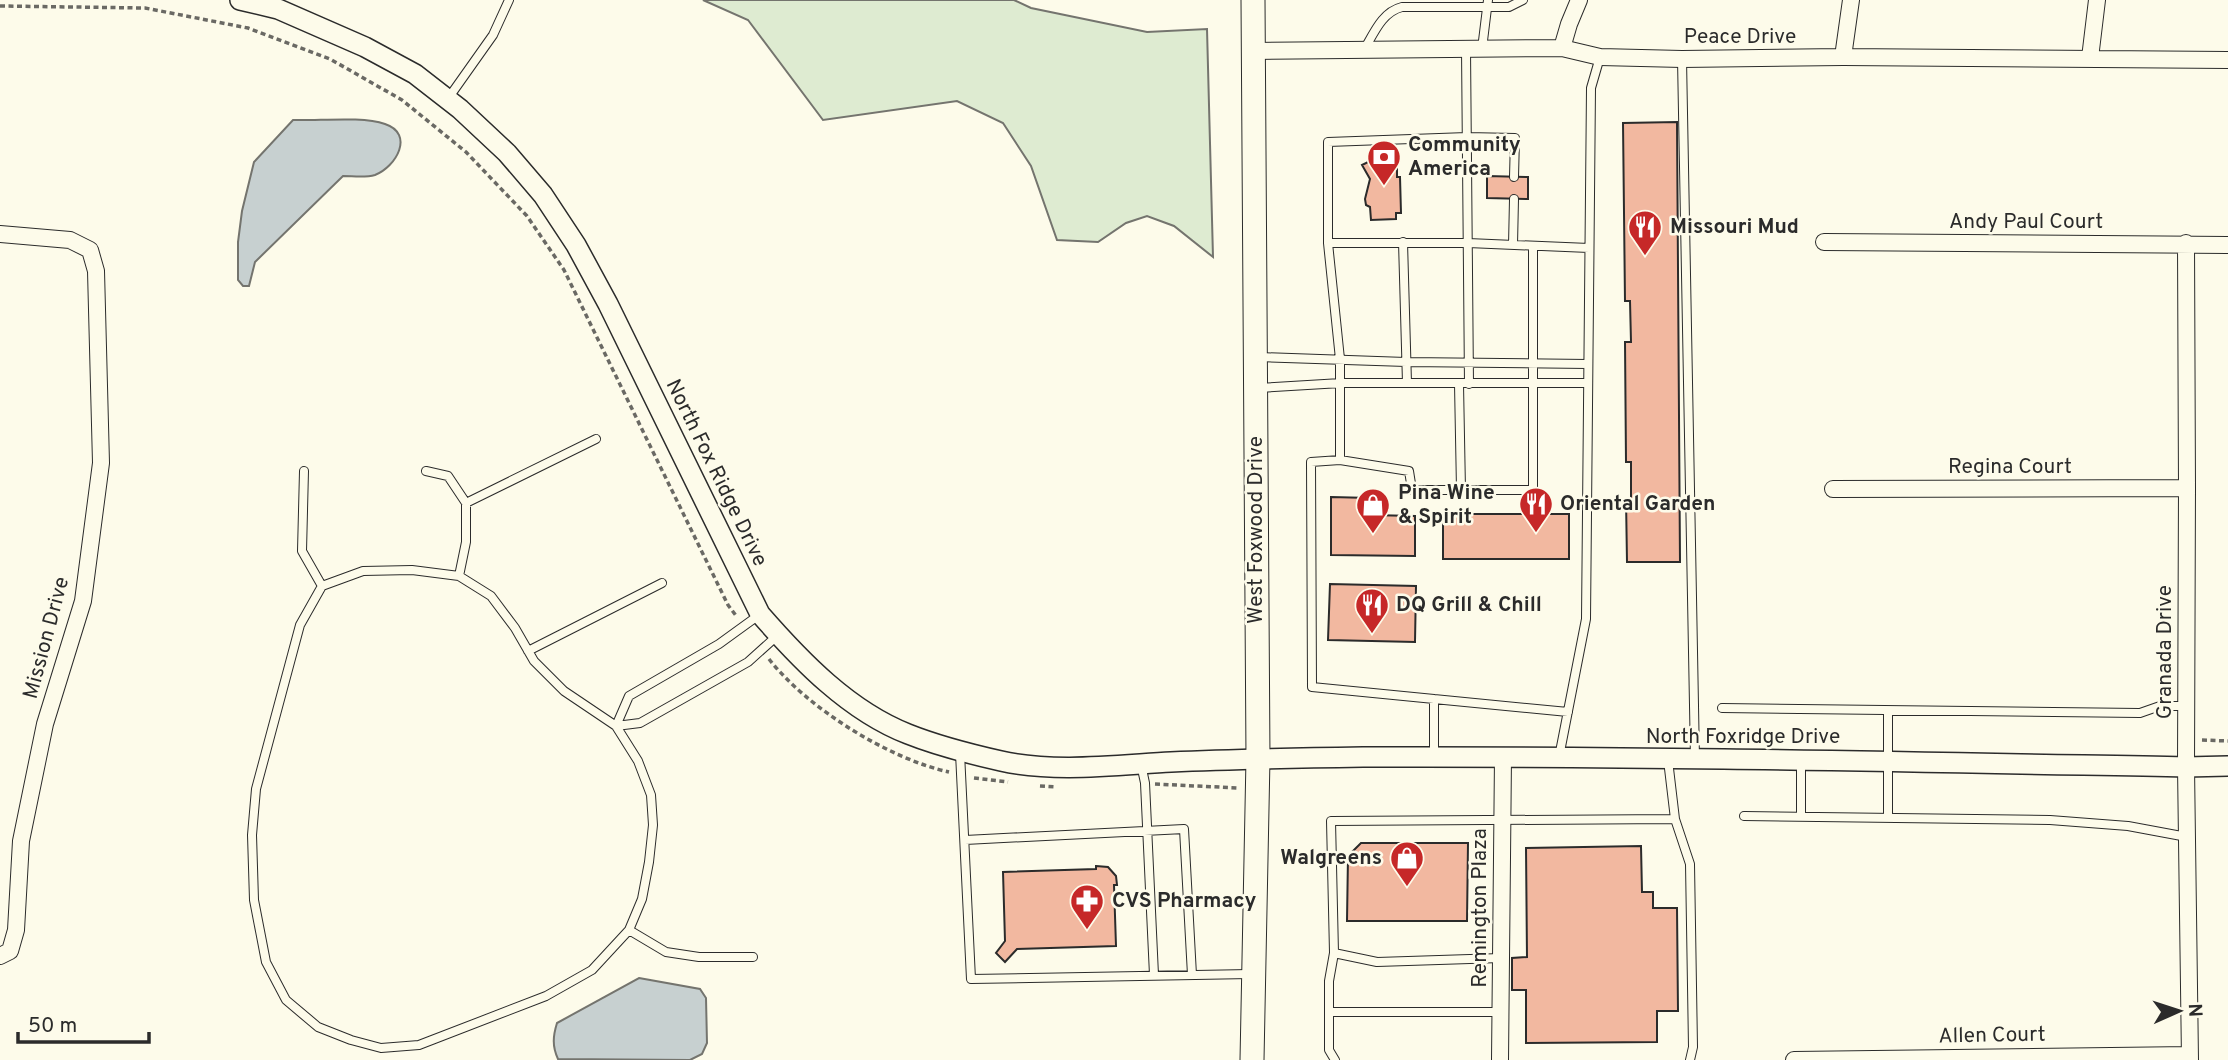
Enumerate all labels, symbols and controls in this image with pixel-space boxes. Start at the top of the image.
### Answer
street label: Peace Drive [1684,24,1796,51]
place label: Community America [1408,132,1521,183]
bank icon: Community America [1365,138,1403,187]
restaurant icon: Missouri Mud [1626,208,1664,257]
street label: Andy Paul Court [1949,209,2103,236]
place label: Missouri Mud [1670,214,1799,241]
street label: North Fox Ridge Drive [659,375,773,571]
street label: West Foxwood Drive [1243,436,1270,624]
street label: Regina Court [1948,454,2072,481]
place label: Pina Wine & Spirit [1398,480,1495,531]
restaurant icon: Oriental Garden [1517,485,1555,534]
shop icon: Pina Wine & Spirit [1354,486,1392,535]
place label: Oriental Garden [1560,491,1716,518]
street label: Mission Drive [18,574,76,702]
street label: Granada Drive [2152,585,2179,719]
restaurant icon: DQ Grill & Chill [1353,586,1391,635]
place label: DQ Grill & Chill [1396,592,1542,619]
street label: North Foxridge Drive [1646,724,1840,751]
street label: Remington Plaza [1467,828,1494,988]
shop icon: Walgreens [1388,839,1426,888]
place label: Walgreens [1280,845,1382,872]
pharmacy icon: CVS Pharmacy [1068,882,1106,931]
place label: CVS Pharmacy [1112,888,1257,915]
north arrow [2144,976,2214,1046]
scale bar [18,1000,149,1044]
text: N [2182,1003,2206,1018]
text: 50 m [28,1013,77,1040]
street label: Allen Court [1938,1022,2046,1050]

